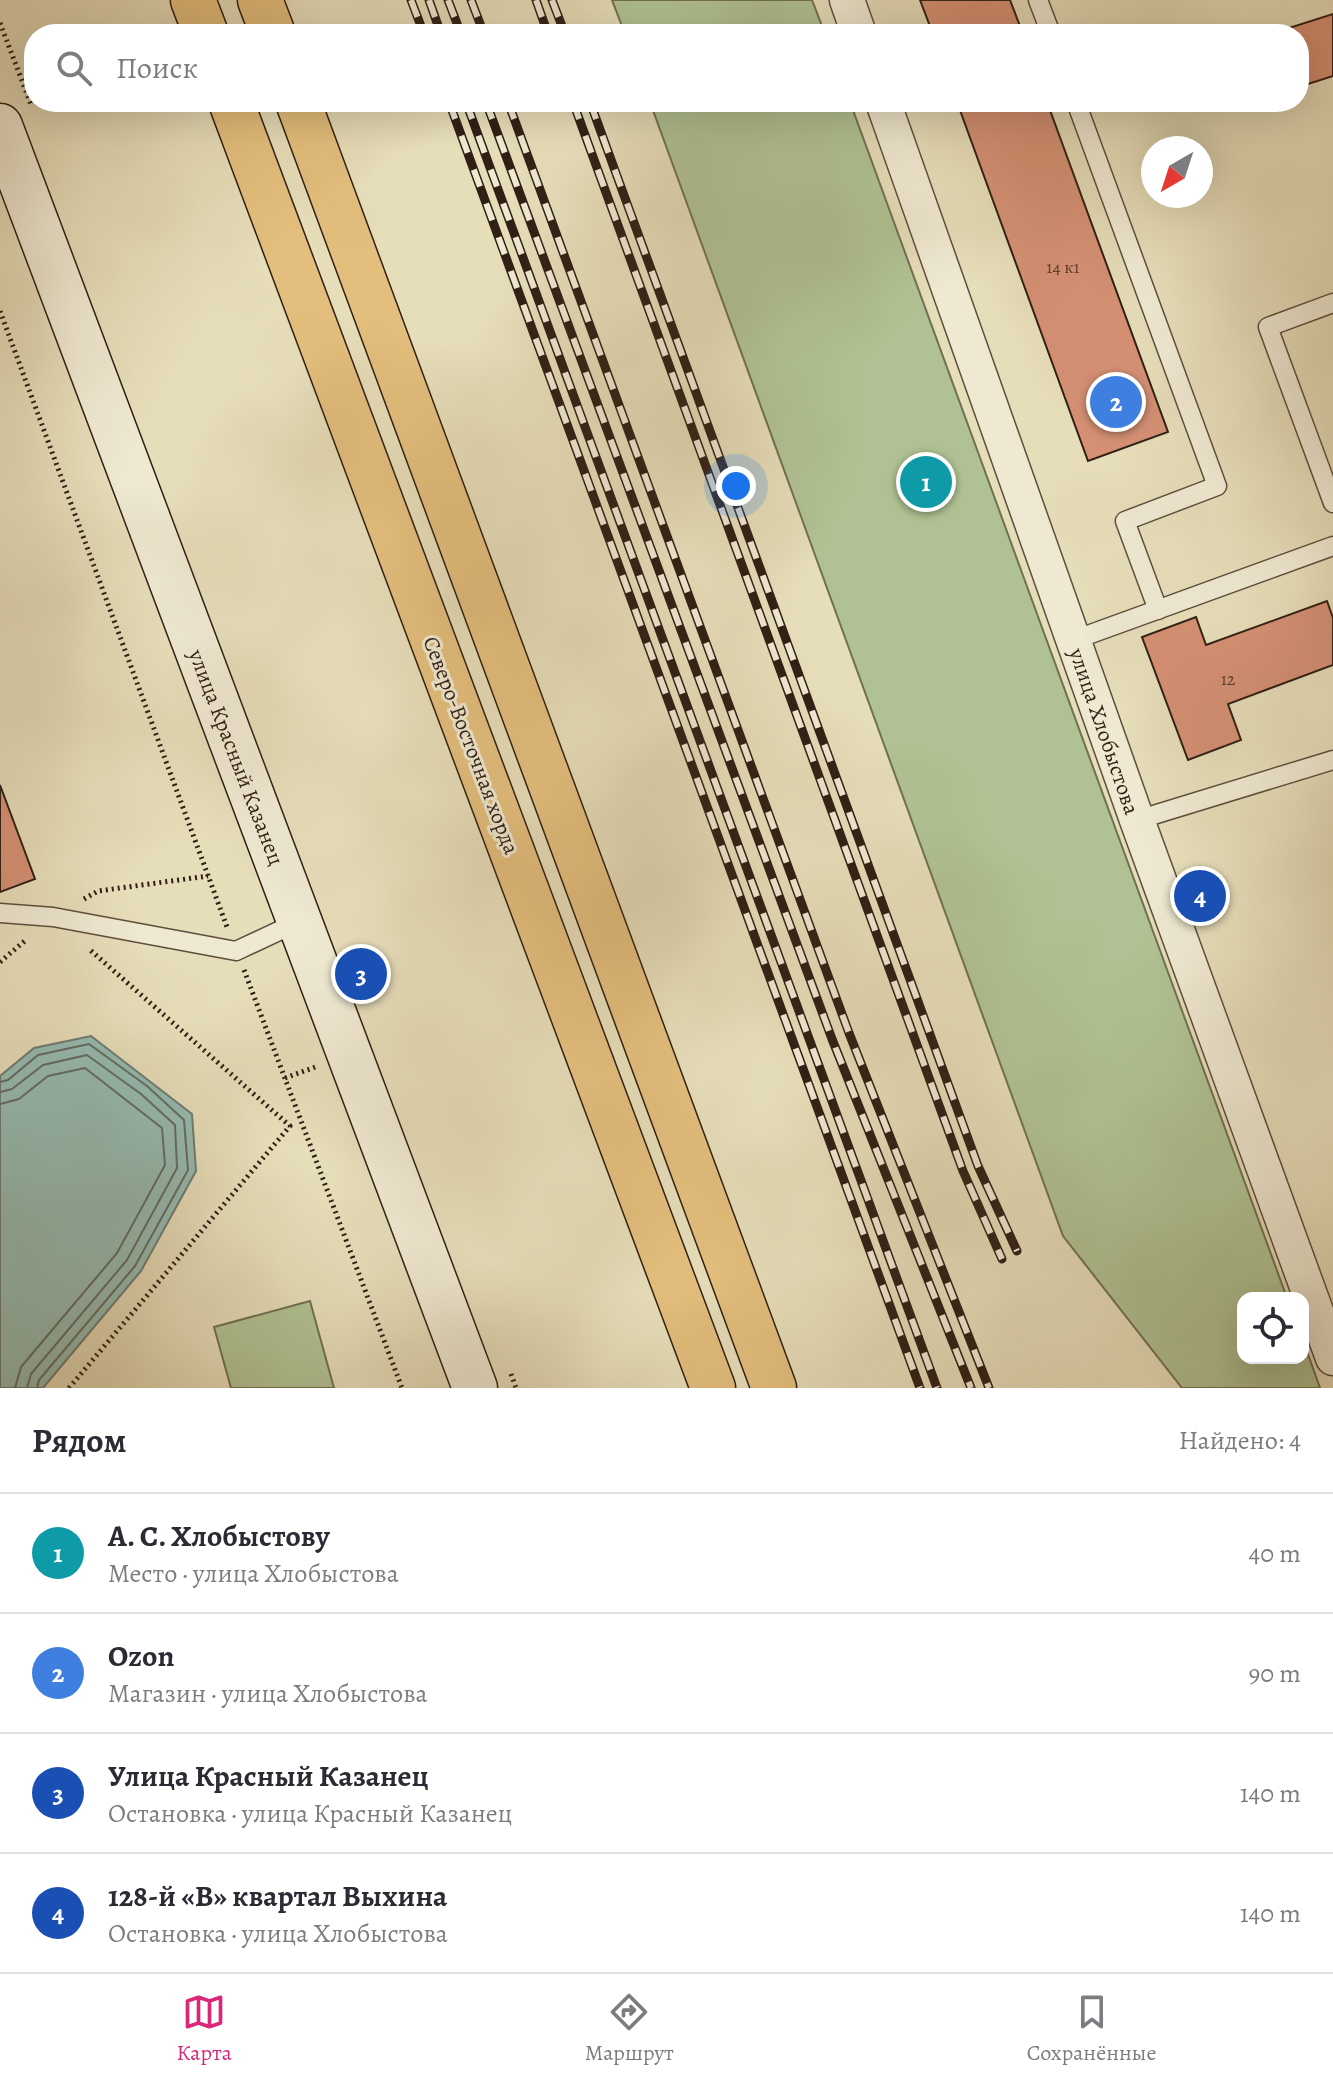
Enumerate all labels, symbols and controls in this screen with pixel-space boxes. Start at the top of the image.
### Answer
search box [24,24,1309,112]
icon: search [52,46,96,90]
text: Поиск [116,48,198,88]
north arrow [1141,136,1213,208]
house number: 14 к1 [1046,255,1080,279]
pin: 2 [1090,372,1142,432]
pin: 1 [900,452,952,512]
your location [716,466,756,506]
street label: Северо-Восточная хорда [416,632,527,859]
street label: улица Хлобыстова [1061,643,1147,819]
street label: улица Красный Казанец [181,644,291,869]
house number: 12 [1221,667,1236,691]
pin: 4 [1174,866,1226,926]
pin: 3 [335,944,387,1004]
map controls [1237,1292,1309,1364]
button: locate [1237,1292,1309,1364]
text: Рядом [32,1417,126,1464]
text: Найдено: 4 [1179,1423,1301,1458]
text: А. С. Хлобыстову [108,1516,330,1556]
text: 1 [53,1536,63,1571]
text: 40 m [1249,1536,1301,1571]
text: Место · улица Хлобыстова [108,1556,399,1591]
text: Ozon [108,1636,174,1676]
text: 2 [52,1656,64,1691]
text: 90 m [1249,1656,1301,1691]
text: Магазин · улица Хлобыстова [108,1676,428,1711]
text: Улица Красный Казанец [108,1756,429,1796]
text: 3 [52,1776,64,1811]
text: 140 m [1240,1776,1301,1811]
text: Остановка · улица Красный Казанец [108,1796,512,1831]
text: 128-й «В» квартал Выхина [108,1876,447,1916]
text: 4 [52,1896,64,1931]
text: 140 m [1240,1896,1301,1931]
text: Остановка · улица Хлобыстова [108,1916,448,1951]
tab: Карта [176,1990,232,2068]
tab: Маршрут [585,1990,674,2068]
tab: Сохранённые [1027,1990,1157,2068]

